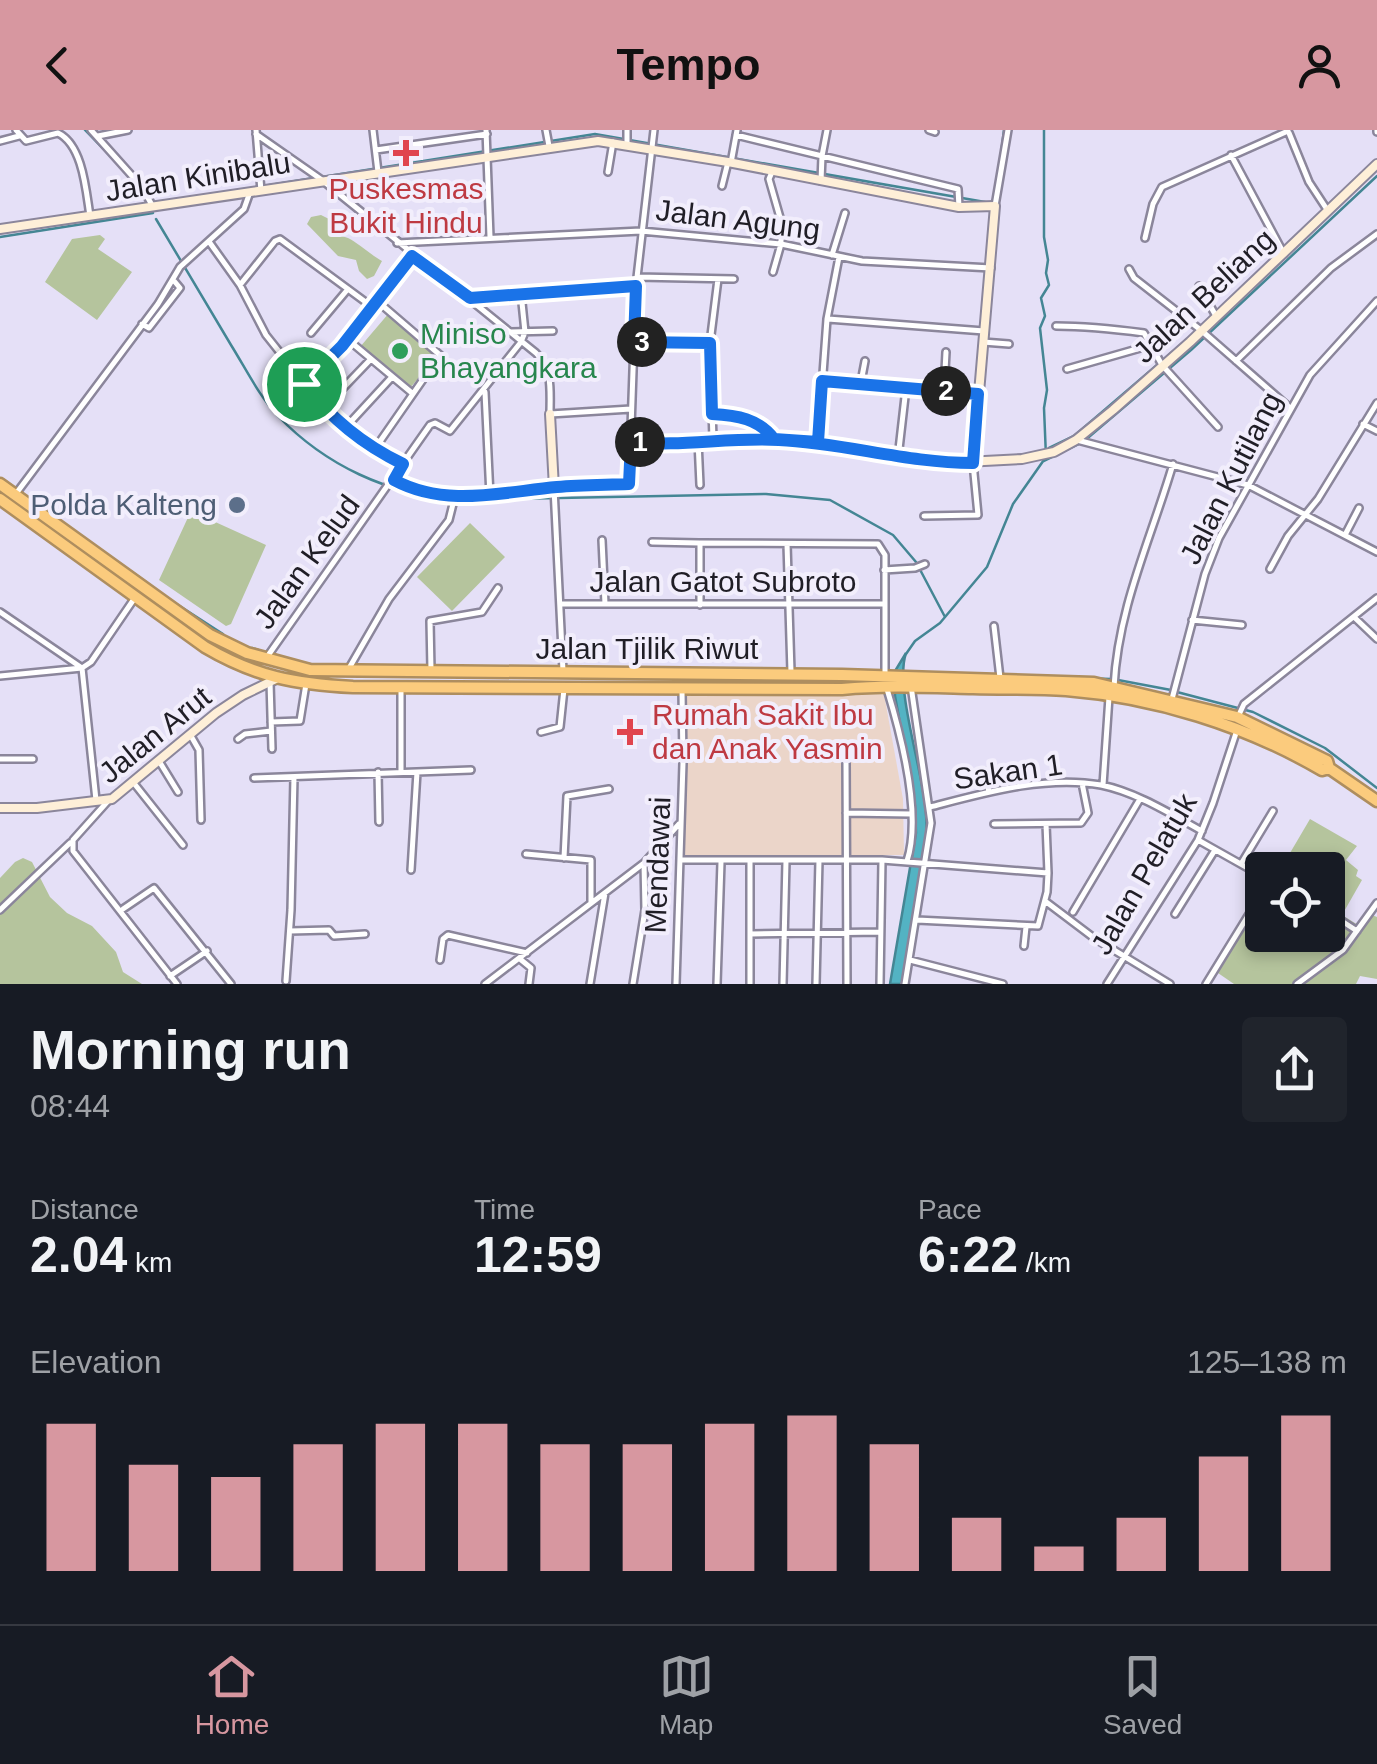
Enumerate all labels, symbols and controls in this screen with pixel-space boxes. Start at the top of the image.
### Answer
icon: back [30,38,85,93]
icon: person [1292,38,1347,93]
text: Tempo [616,39,761,90]
marker: Puskesmas Bukit Hindu [393,140,419,166]
street label: Jalan Kinibalu [103,146,293,207]
place label: Puskesmas Bukit Hindu [328,172,484,239]
street label: Jalan Agung [654,193,822,246]
street label: Jalan Beliang [1127,222,1281,369]
place label: Miniso Bhayangkara [420,317,597,384]
pin: 3 [617,317,667,367]
text: 3 [634,326,650,357]
marker: Miniso Bhayangkara [389,340,411,362]
pin [262,342,347,427]
icon: arrive [277,357,332,412]
pin: 2 [921,366,971,416]
text: 2 [938,375,954,406]
street label: Jalan Kutilang [1173,386,1288,569]
pin: 1 [615,417,665,467]
text: 1 [632,426,648,457]
place label: Polda Kalteng [30,488,217,521]
street label: Jalan Kelud [247,489,366,635]
marker: Polda Kalteng [226,494,248,516]
street label: Jalan Gatot Subroto [590,565,856,598]
street label: Jalan Tjilik Riwut [536,632,759,665]
street label: Jalan Arut [92,679,217,789]
place label: Rumah Sakit Ibu dan Anak Yasmin [652,698,883,765]
marker: Rumah Sakit Ibu dan Anak Yasmin [617,719,643,745]
street label: Sakan 1 [951,748,1065,796]
street label: Jalan Pelatuk [1084,787,1203,960]
street label: Mendawai [639,796,676,934]
map controls [1245,852,1345,952]
button: locate [1245,852,1345,952]
button: share [1242,1017,1347,1122]
text: Morning run [30,1019,351,1081]
text: 08:44 [30,1088,110,1124]
text: Distance [30,1194,139,1225]
text: Time [474,1194,535,1225]
text: Pace [918,1194,982,1225]
text: 2.04 [30,1227,127,1283]
text: 12:59 [474,1227,602,1283]
text: 6:22 [918,1227,1018,1283]
text: km [127,1247,172,1278]
text: /km [1018,1247,1071,1278]
text: Elevation [30,1344,162,1380]
text: 125–138 m [1187,1344,1347,1380]
tab: Home [195,1649,269,1741]
tab: Map [659,1649,714,1741]
tab: Saved [1103,1649,1182,1741]

